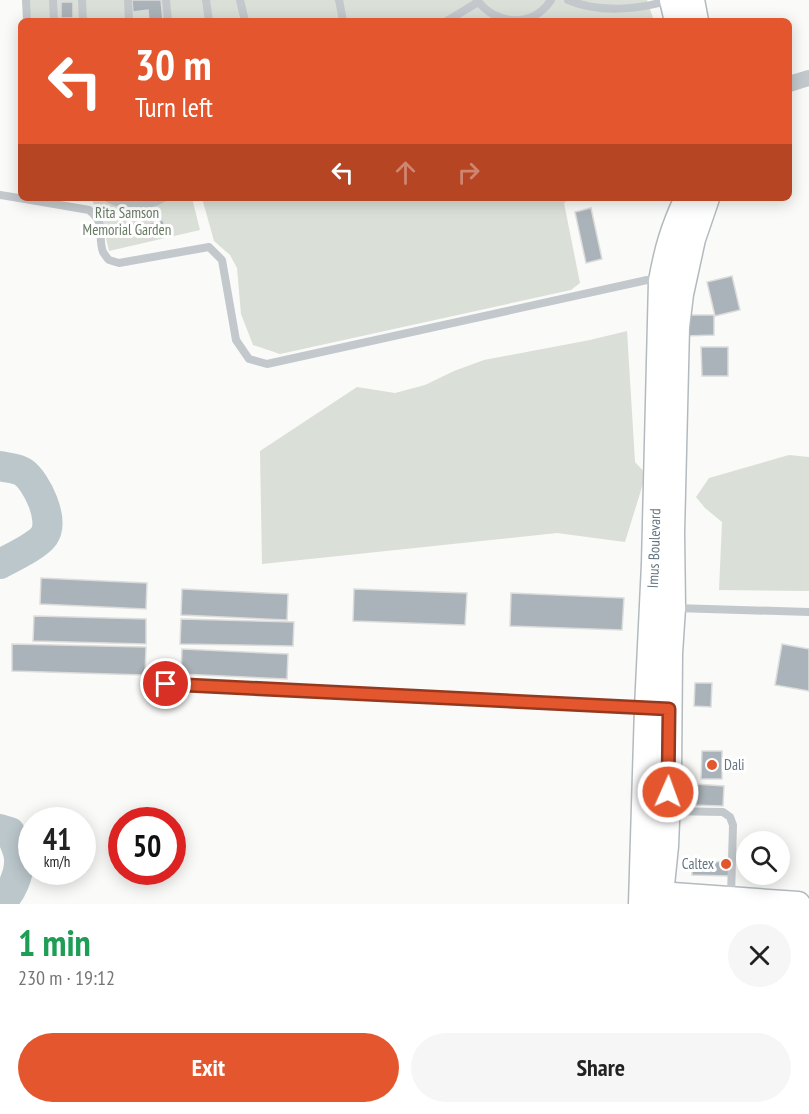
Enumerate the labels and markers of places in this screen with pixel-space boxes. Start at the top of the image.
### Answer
pin [140,658,191,709]
place label: Dali [724,755,745,774]
marker: Dali [705,758,719,772]
place label: Caltex [682,854,714,873]
marker: Caltex [719,857,733,871]

